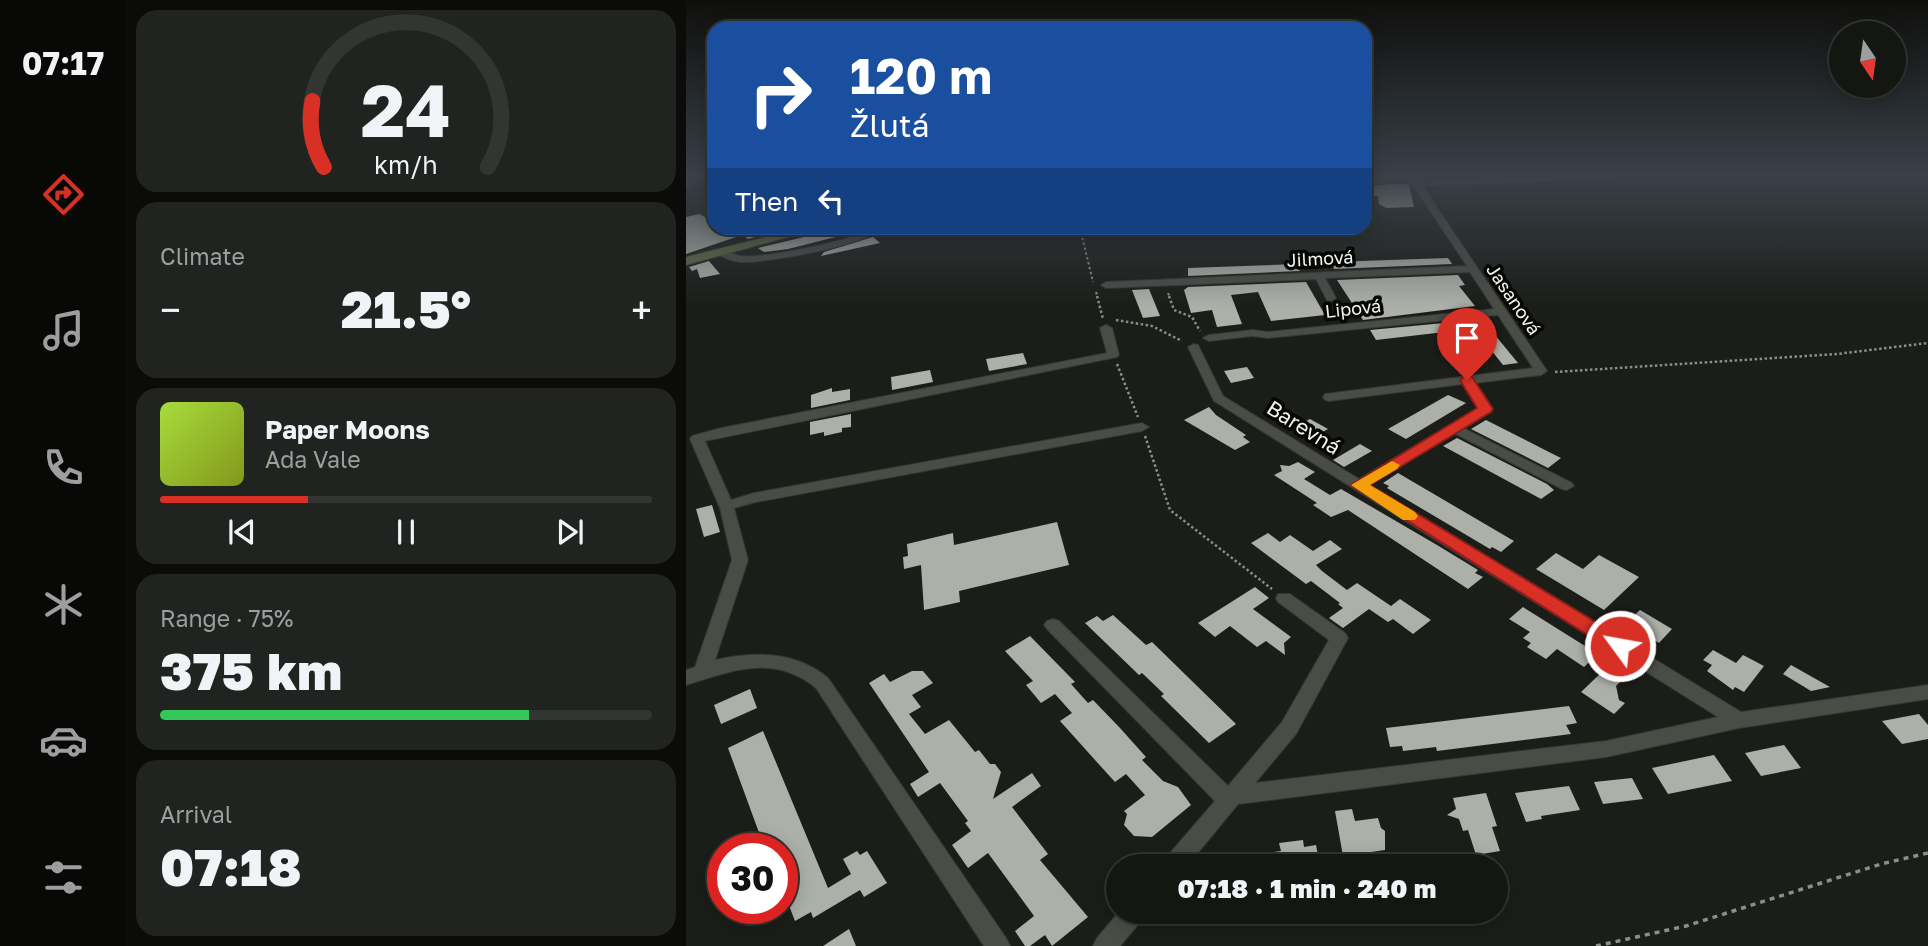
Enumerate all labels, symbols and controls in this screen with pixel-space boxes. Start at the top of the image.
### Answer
north arrow [1829,21,1906,98]
map controls [1829,21,1906,98]
text: 07:17 [22,44,104,82]
text: 120 m [850,46,992,105]
icon: right [735,49,826,140]
text: 24 [361,66,451,153]
text: Žlutá [850,106,930,144]
text: km/h [374,149,438,180]
icon: directions [39,170,88,219]
icon: left [812,182,850,220]
text: Then [735,186,798,217]
text: Climate [160,242,245,270]
street label: Jilmová [1286,245,1354,271]
street label: Jasanová [1482,259,1546,339]
text: 21.5° [341,277,471,339]
text: − [160,287,181,332]
text: + [631,287,652,332]
street label: Lipová [1324,294,1382,322]
icon: music [39,306,88,355]
pin [1437,308,1497,380]
icon: arrive [1448,319,1486,357]
street label: Barevná [1262,394,1346,460]
text: Paper Moons [265,414,430,445]
icon: phone [39,443,88,492]
text: Ada Vale [265,445,361,473]
icon: previous [223,513,261,551]
icon: pause [387,513,425,551]
icon: next [551,513,589,551]
icon: climate [39,580,88,629]
text: Range · 75% [160,604,293,632]
position arrow [1583,609,1657,683]
text: 375 km [160,639,342,701]
icon: car [39,716,88,765]
text: Arrival [160,800,232,828]
speed limit sign: 30 [707,833,798,924]
text: 07:18 [160,835,301,897]
icon: filters [39,853,88,902]
text: 07:18 · 1 min · 240 m [1178,873,1436,904]

